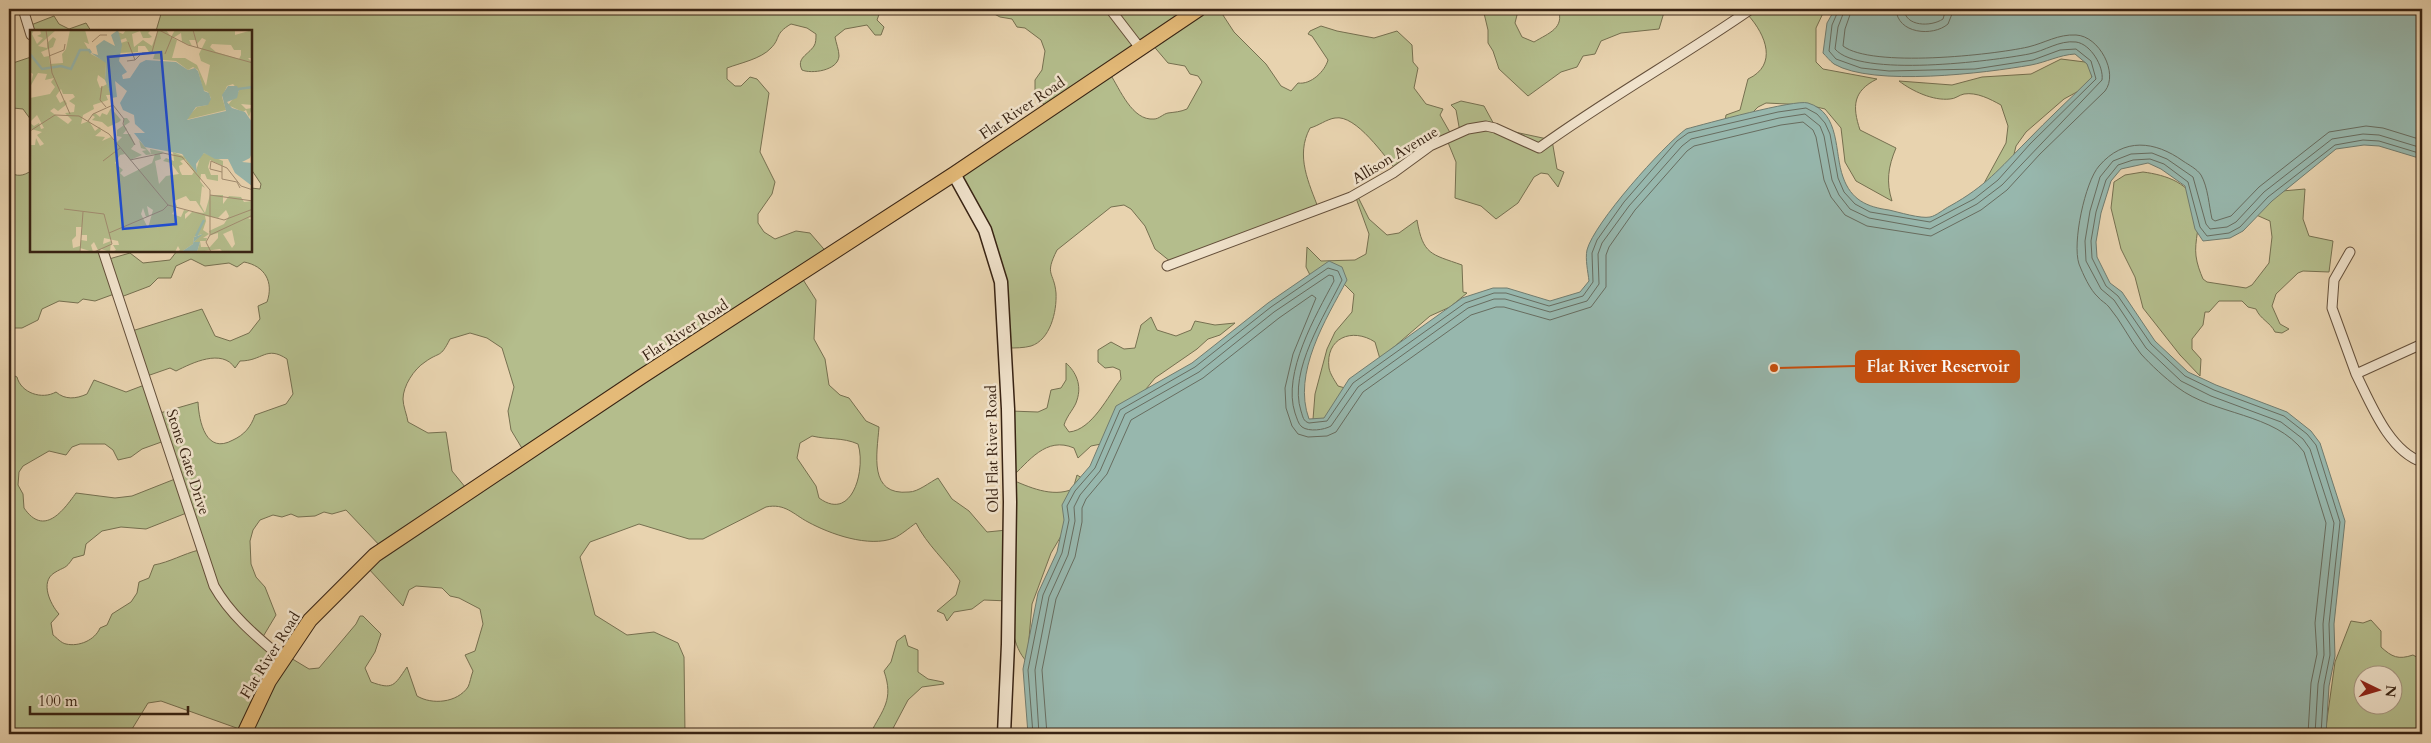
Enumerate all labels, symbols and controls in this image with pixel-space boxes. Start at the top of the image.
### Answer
inset map [30,30,252,252]
street label: Flat River Road [975,72,1069,144]
street label: Allison Avenue [1348,121,1442,189]
street label: Flat River Road [638,295,732,365]
callout: Flat River Reservoir [1856,351,2019,382]
text: Flat River Reservoir [1867,356,2010,378]
street label: Old Flat River Road [981,385,1003,513]
street label: Stone Gate Drive [162,407,215,518]
street label: Flat River Road [235,608,305,702]
north arrow [2354,666,2404,716]
scale bar [30,683,188,715]
text: N [2380,684,2400,698]
text: 100 m [38,691,78,711]

